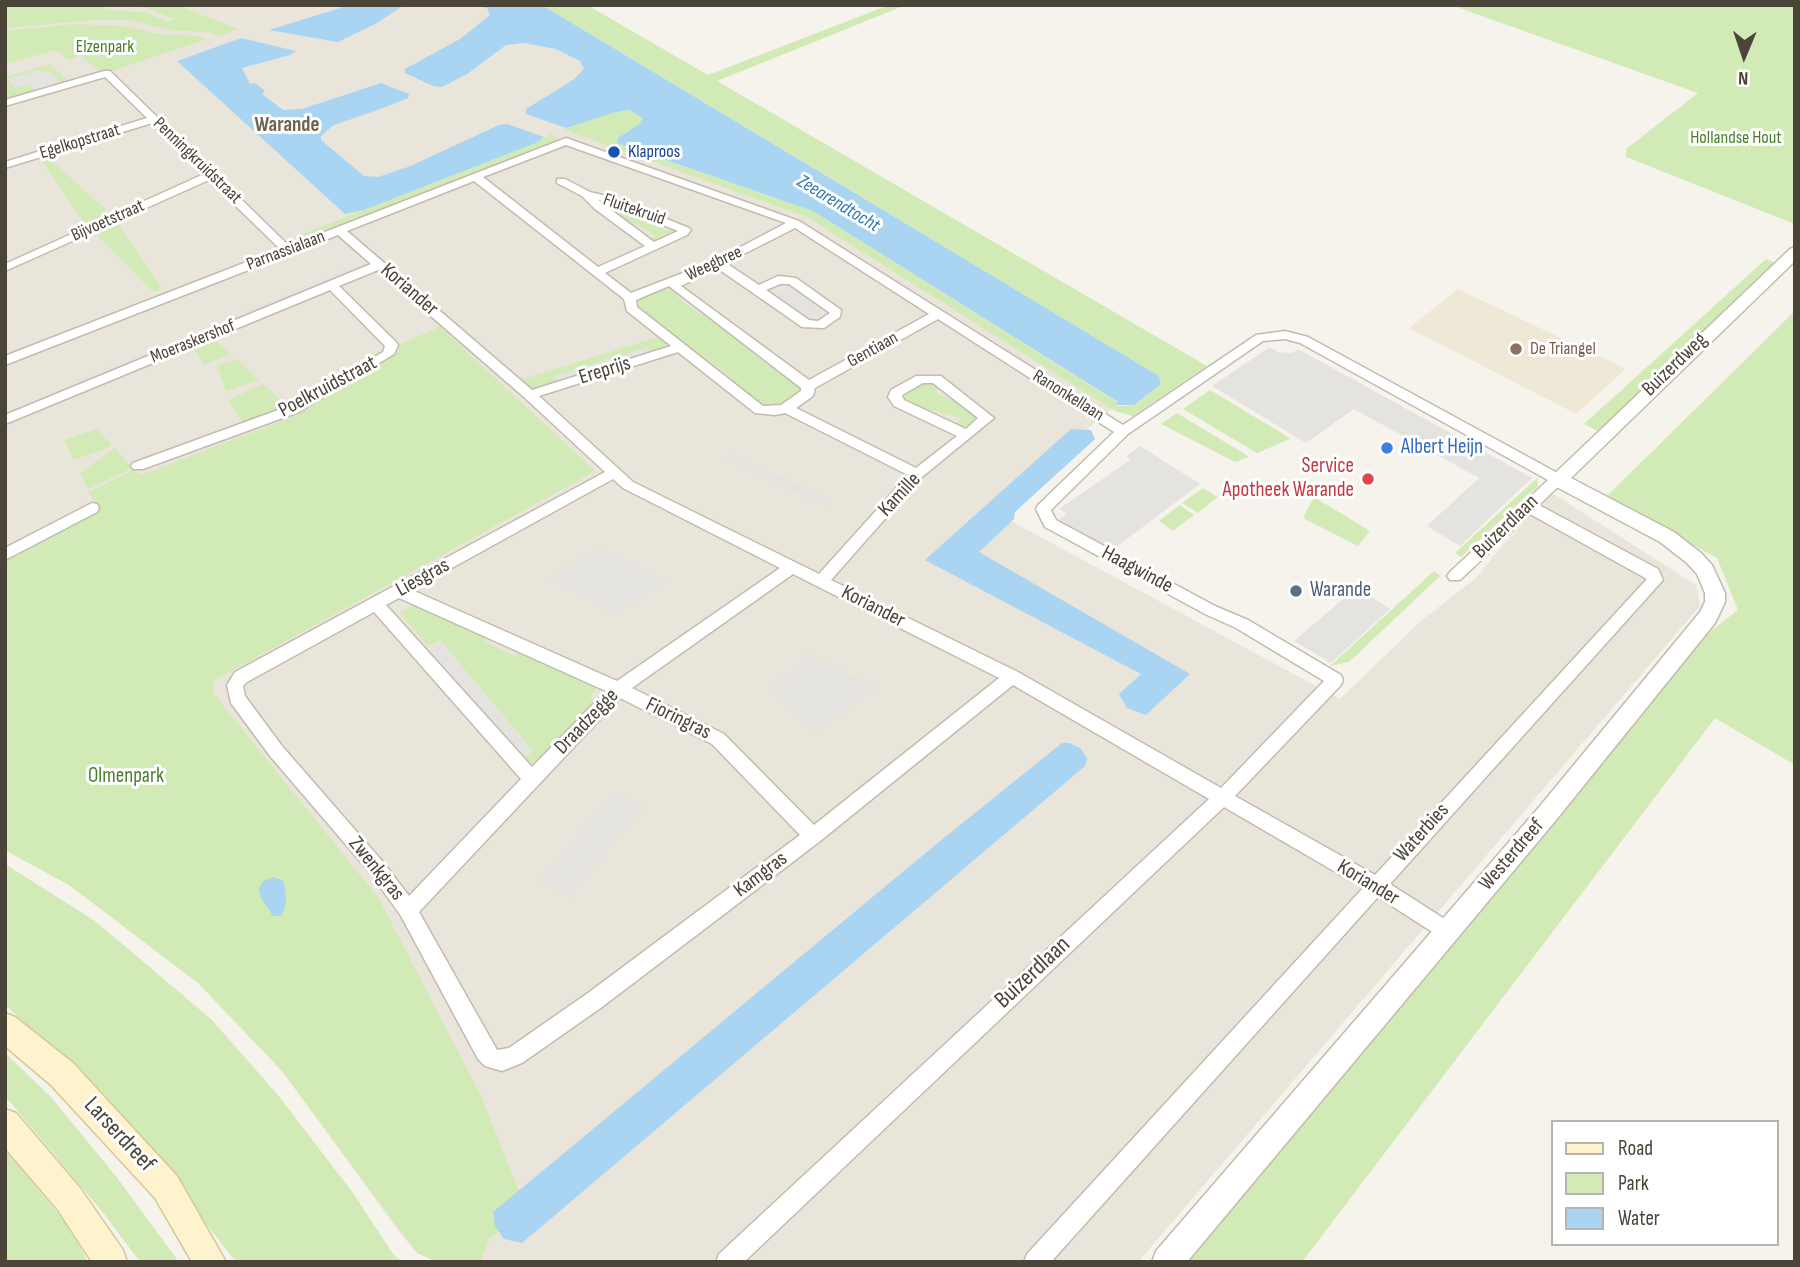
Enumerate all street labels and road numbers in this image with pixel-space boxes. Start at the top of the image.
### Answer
street label: Penningkruidstraat [148,113,246,209]
street label: Egelkopstraat [37,120,123,164]
street label: Fluitekruid [600,189,668,231]
street label: Bijvoetstraat [68,195,148,247]
street label: Parnassialaan [244,226,328,276]
street label: Weegbree [682,242,746,286]
street label: Koriander [375,258,443,322]
street label: Moeraskershof [148,315,238,369]
street label: Gentiaan [844,327,902,373]
street label: Buizerdweg [1637,328,1713,402]
street label: Poelkruidstraat [275,351,381,423]
street label: Ereprijs [576,351,634,391]
street label: Ranonkellaan [1028,366,1108,426]
street label: Kamille [873,468,927,522]
street label: Buizerdlaan [1468,490,1544,564]
street label: Haagwinde [1097,541,1177,599]
street label: Liesgras [392,553,454,603]
street label: Koriander [837,580,909,634]
street label: Draadzegge [550,684,624,760]
street label: Fioringras [641,692,715,746]
street label: Waterbies [1389,798,1455,868]
street label: Westerdreef [1474,814,1550,896]
street label: Zwenkgras [343,832,409,906]
street label: Kamgras [729,847,793,903]
street label: Koriander [1332,855,1404,911]
street label: Buizerdlaan [989,931,1077,1015]
street label: Larserdreef [77,1091,161,1179]

